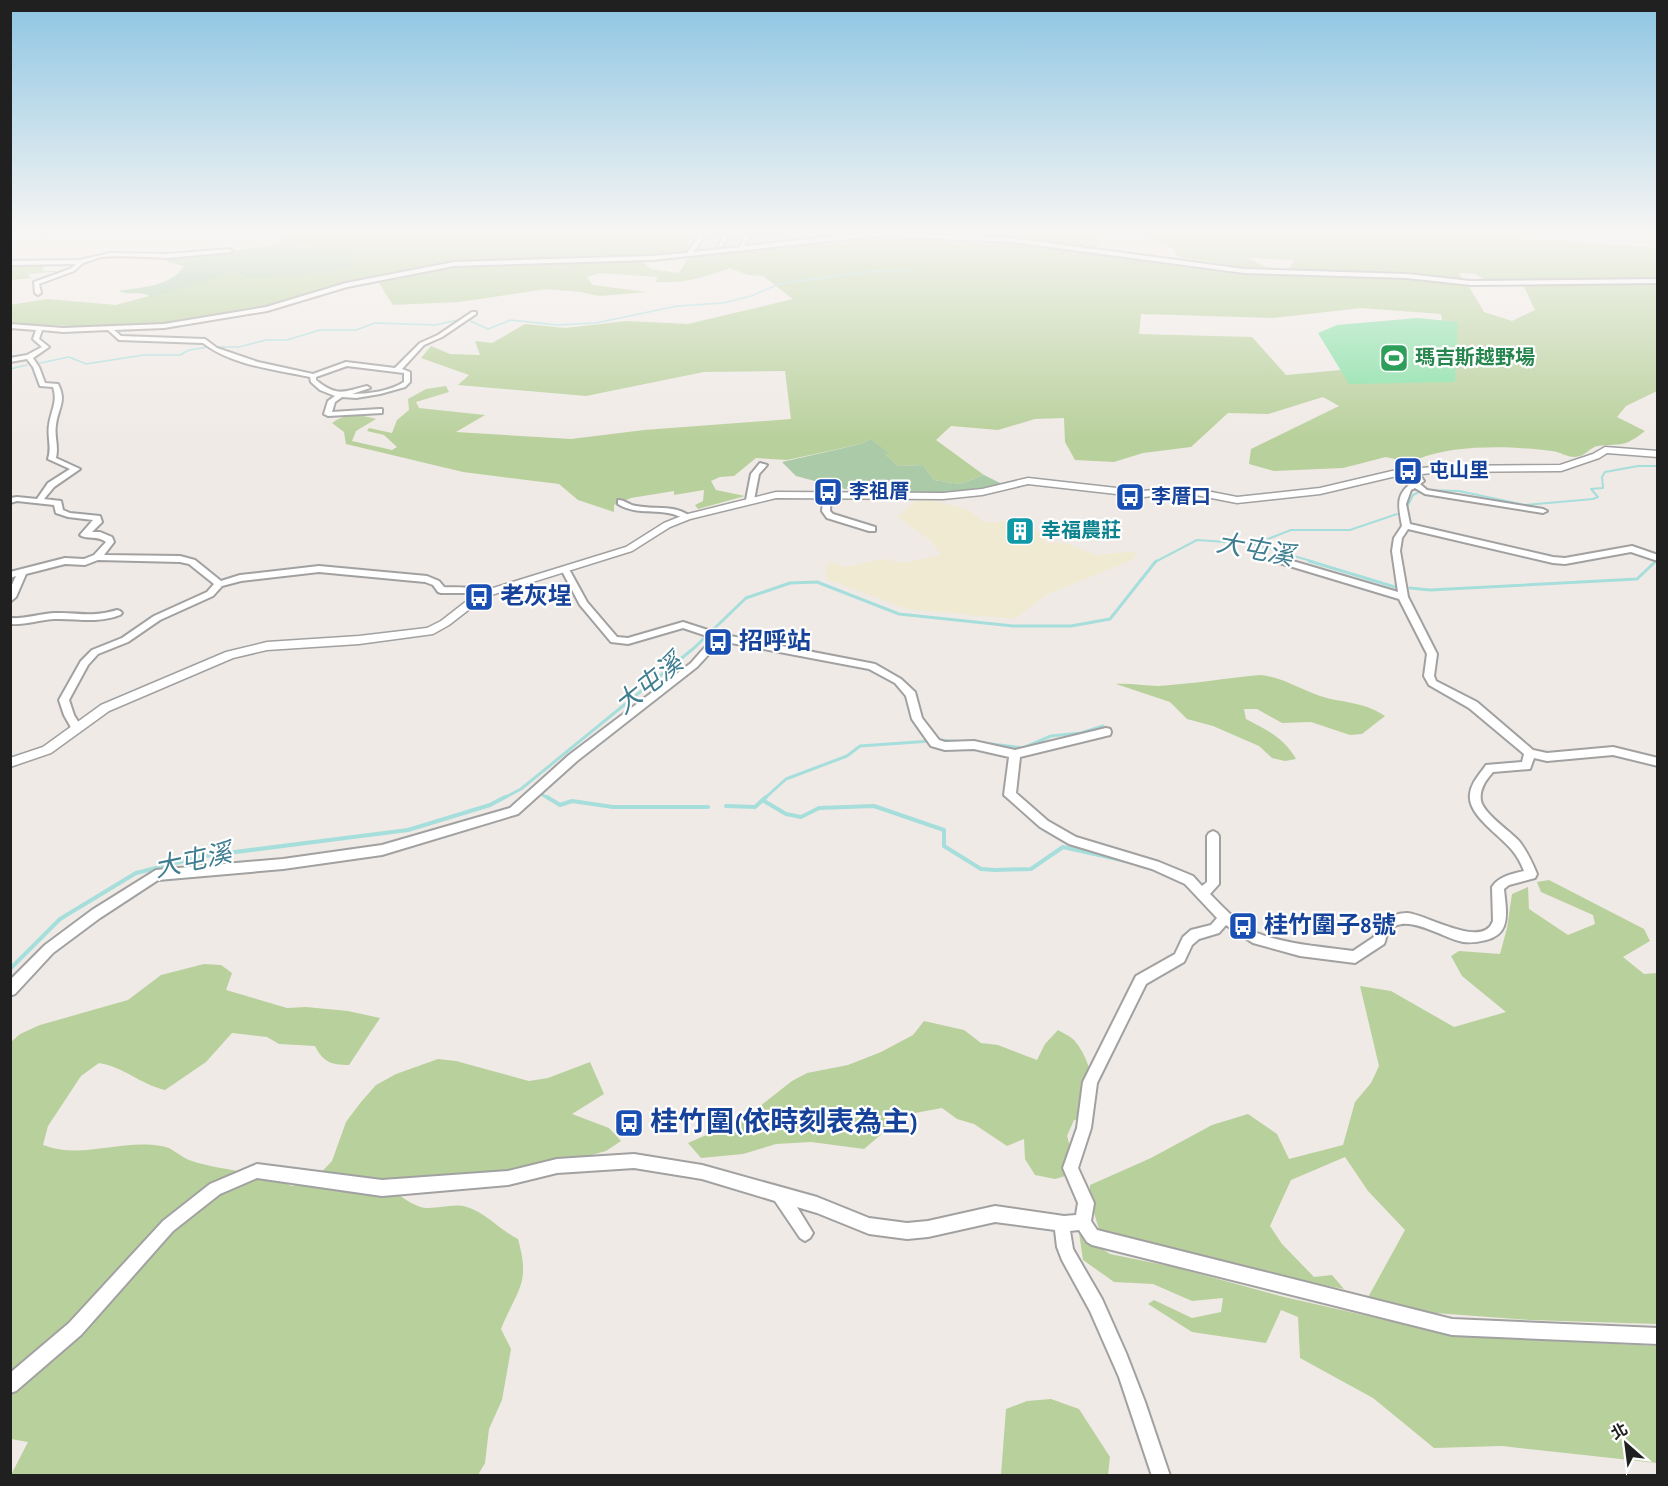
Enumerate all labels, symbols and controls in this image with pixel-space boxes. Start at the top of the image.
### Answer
sports icon: 瑪吉斯越野場 [1378,342,1410,374]
place label: 瑪吉斯越野場 [1415,346,1535,368]
bus stop icon: 屯山里 [1392,455,1424,487]
place label: 屯山里 [1429,460,1489,481]
bus stop icon: 李祖厝 [812,476,844,508]
place label: 李祖厝 [849,481,909,502]
bus stop icon: 李厝口 [1114,481,1146,513]
place label: 李厝口 [1151,486,1211,507]
building icon: 幸福農莊 [1004,515,1036,547]
place label: 幸福農莊 [1041,519,1121,541]
water label: 大屯溪 [1214,529,1300,571]
bus stop icon: 老灰埕 [463,581,495,613]
place label: 老灰埕 [500,583,572,609]
bus stop icon: 招呼站 [702,626,734,658]
place label: 招呼站 [739,628,811,654]
water label: 大屯溪 [610,646,691,719]
water label: 大屯溪 [152,838,238,882]
bus stop icon: 桂竹圍子8號 [1227,910,1259,942]
place label: 桂竹圍子8號 [1264,912,1396,938]
bus stop icon: 桂竹圍(依時刻表為主) [613,1107,645,1139]
place label: 桂竹圍(依時刻表為主) [650,1107,919,1137]
north arrow [1596,1414,1656,1474]
text: 北 [1608,1420,1630,1442]

